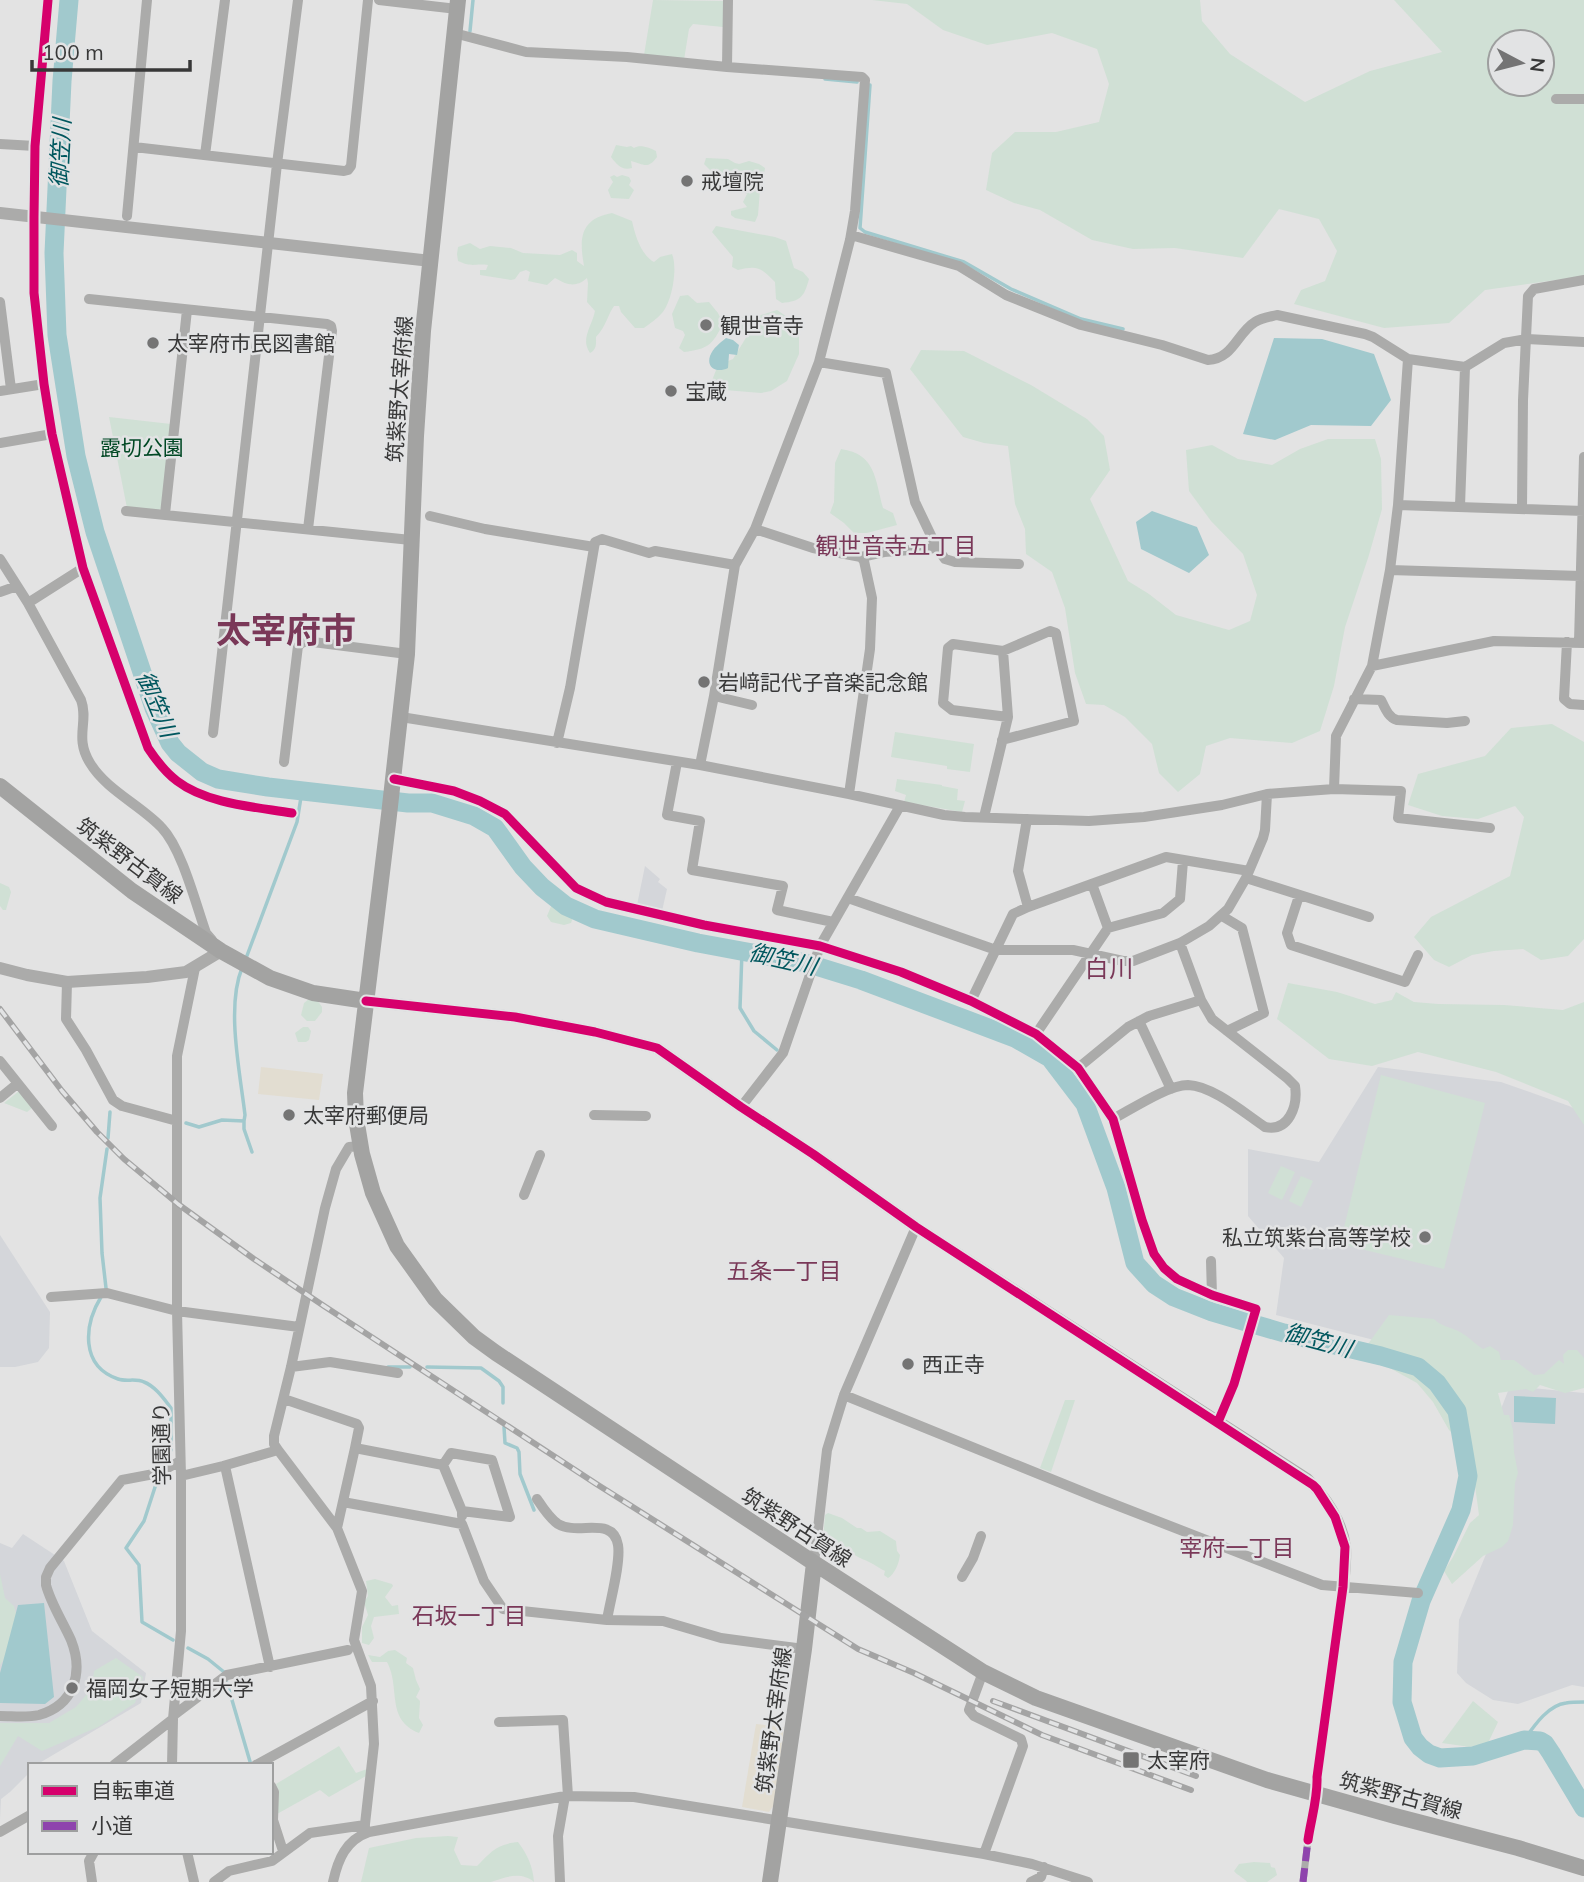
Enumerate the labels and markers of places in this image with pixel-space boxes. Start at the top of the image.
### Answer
place label: 戒壇院 [701,168,764,194]
marker: 戒壇院 [679,173,695,189]
place label: 観世音寺 [720,312,804,338]
marker: 観世音寺 [698,317,714,333]
place label: 太宰府市民図書館 [167,330,335,356]
marker: 太宰府市民図書館 [145,335,161,351]
place label: 宝蔵 [685,378,727,404]
marker: 宝蔵 [663,383,679,399]
place label: 岩﨑記代子音楽記念館 [718,669,928,695]
marker: 岩﨑記代子音楽記念館 [696,674,712,690]
place label: 太宰府郵便局 [303,1102,429,1128]
marker: 太宰府郵便局 [281,1107,297,1123]
place label: 私立筑紫台高等学校 [1222,1224,1411,1250]
marker: 私立筑紫台高等学校 [1417,1229,1433,1245]
place label: 西正寺 [922,1351,985,1377]
marker: 西正寺 [900,1356,916,1372]
place label: 福岡女子短期大学 [86,1675,254,1701]
marker: 福岡女子短期大学 [64,1680,80,1696]
place label: 太宰府 [1147,1747,1210,1773]
marker: 太宰府 [1121,1750,1141,1770]

